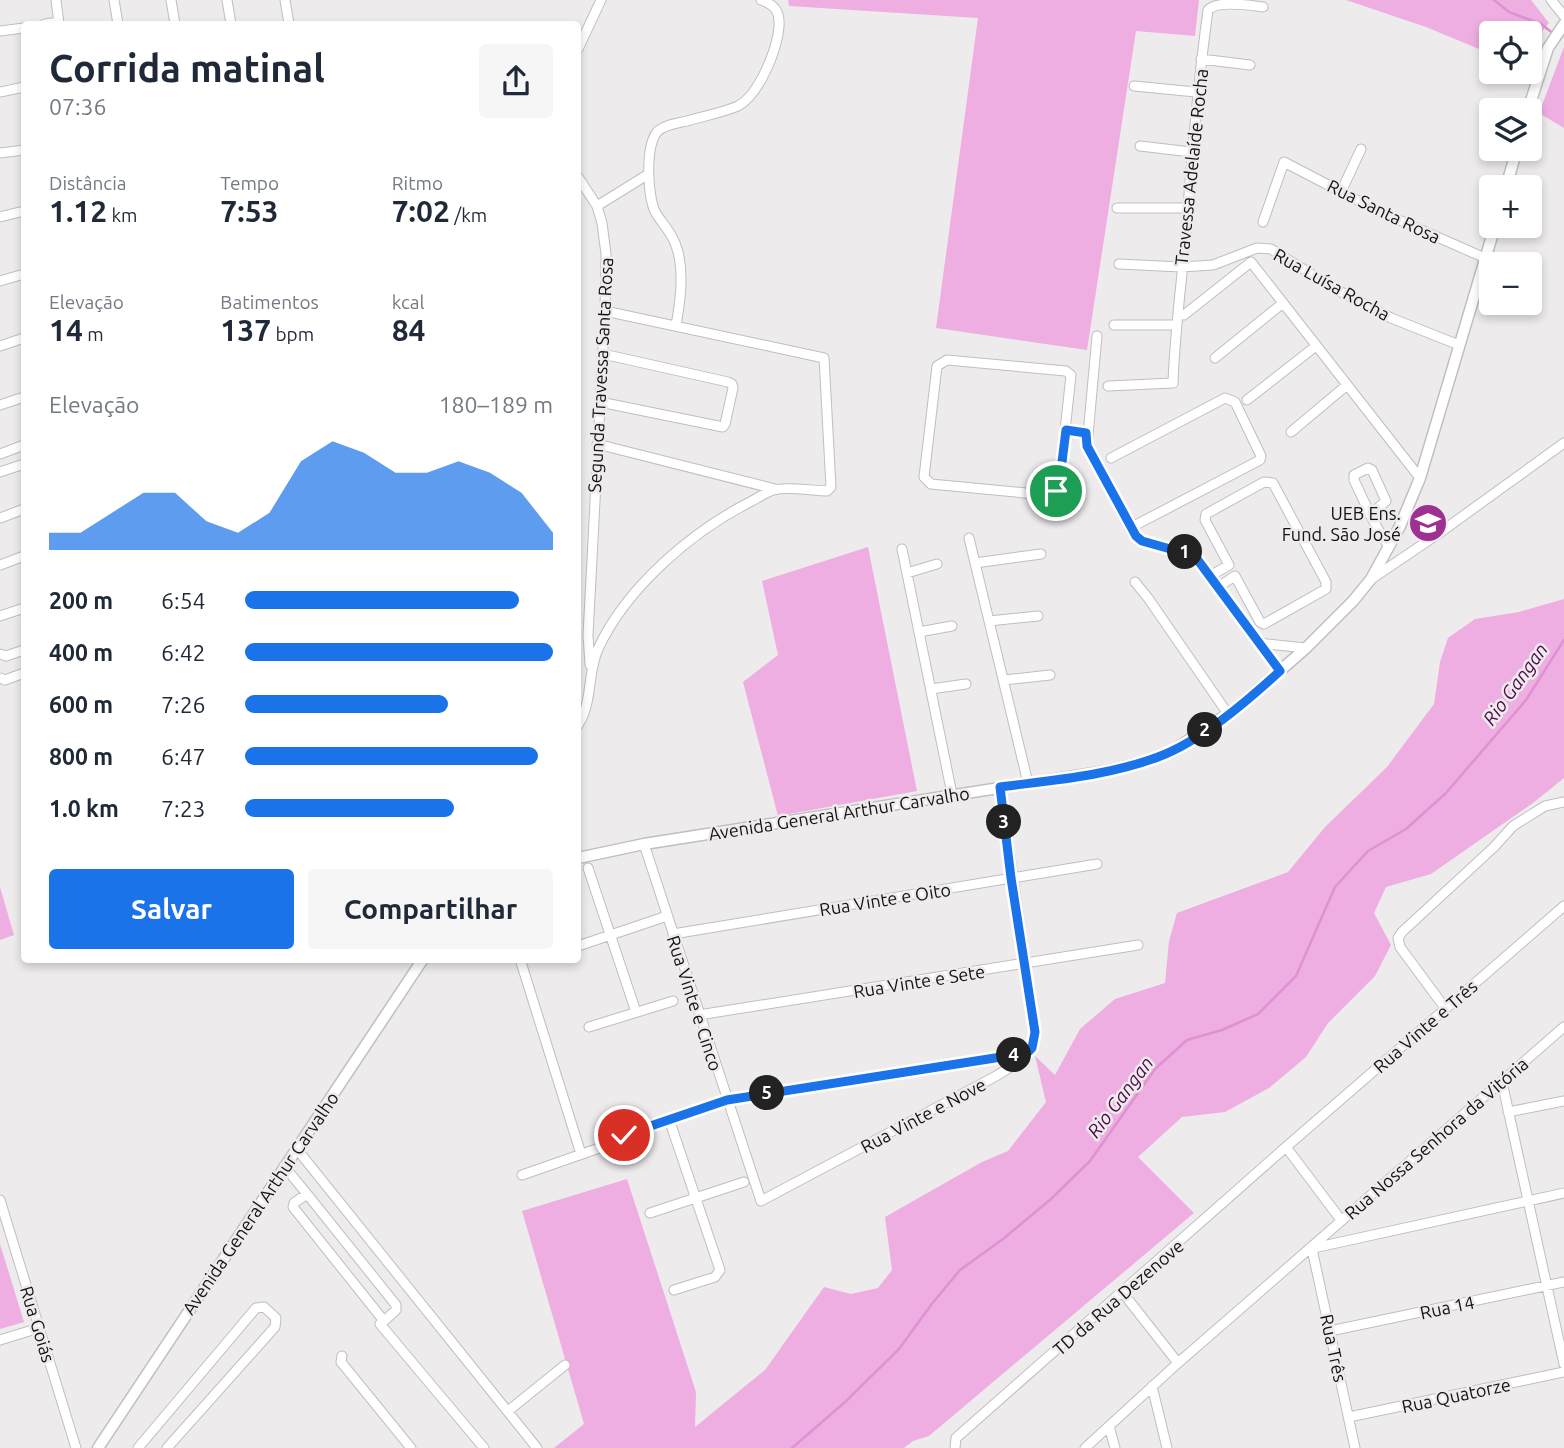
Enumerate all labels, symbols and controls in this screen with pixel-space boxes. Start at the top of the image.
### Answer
map controls [1479,21,1542,315]
button: locate [1479,21,1542,84]
button: share [479,44,553,118]
text: Corrida matinal [49,47,325,89]
street label: Travessa Adelaíde Rocha [1171,68,1211,266]
text: 07:36 [49,94,107,119]
button: layers [1479,98,1542,161]
text: Distância [49,172,127,194]
text: Tempo [220,172,279,194]
text: Ritmo [392,172,443,194]
street label: Rua Santa Rosa [1324,175,1444,247]
button: + [1479,175,1542,238]
text: 1.12 [49,194,107,228]
text: 7:53 [220,194,278,228]
text: 7:02 [392,194,450,228]
text: km [107,204,137,226]
text: /km [450,204,487,226]
street label: Rua Luísa Rocha [1271,244,1393,324]
button: − [1479,252,1542,315]
street label: Segunda Travessa Santa Rosa [584,257,616,493]
text: Elevação [49,291,124,313]
text: Batimentos [220,291,319,313]
text: kcal [392,291,424,313]
text: 14 [49,313,83,347]
text: 137 [220,313,271,347]
text: 84 [392,313,426,347]
text: m [83,323,104,345]
text: bpm [271,323,314,345]
text: Elevação [49,392,140,417]
text: 180–189 m [439,392,553,417]
pin [1026,461,1086,521]
icon: arrive [1037,472,1075,510]
school or university icon: UEB Ens. Fund. São José [1407,502,1449,544]
place label: UEB Ens. Fund. São José [1282,503,1401,544]
pin: 1 [1168,534,1202,570]
text: 1 [1179,540,1190,562]
text: 200 m [49,588,113,613]
text: 6:54 [161,588,206,613]
water label: Rio Gangan [1478,639,1552,729]
text: 400 m [49,640,113,665]
text: 6:42 [161,640,206,665]
text: 600 m [49,692,113,717]
text: 7:26 [161,692,206,717]
pin: 2 [1188,712,1222,748]
text: 2 [1199,718,1210,740]
text: 800 m [49,744,113,769]
text: 6:47 [161,744,206,769]
street label: Avenida General Arthur Carvalho [707,782,971,844]
text: 1.0 km [49,796,119,821]
text: 7:23 [161,796,206,821]
pin: 3 [986,804,1021,840]
text: 3 [998,810,1009,832]
button: Salvar [49,869,294,949]
button: Compartilhar [308,869,553,949]
street label: Rua Vinte e Oito [818,879,952,919]
street label: Rua Vinte e Cinco [664,933,726,1073]
street label: Rua Vinte e Sete [852,961,986,1001]
street label: Rua Vinte e Três [1369,975,1481,1076]
pin: 4 [996,1038,1032,1072]
text: 4 [1008,1043,1019,1065]
water label: Rio Gangan [1082,1052,1158,1142]
street label: Rua Nossa Senhora da Vitória [1340,1053,1532,1223]
street label: Rua Vinte e Nove [857,1074,989,1156]
pin: 5 [750,1076,784,1110]
text: 5 [761,1081,772,1103]
street label: Avenida General Arthur Carvalho [178,1088,342,1318]
pin [594,1105,654,1165]
icon: check [605,1116,643,1154]
street label: TD da Rua Dezenove [1049,1235,1187,1359]
street label: Rua Goiás [17,1283,59,1365]
street label: Rua 14 [1418,1291,1476,1323]
street label: Rua Três [1317,1312,1351,1384]
street label: Rua Quatorze [1400,1374,1512,1417]

